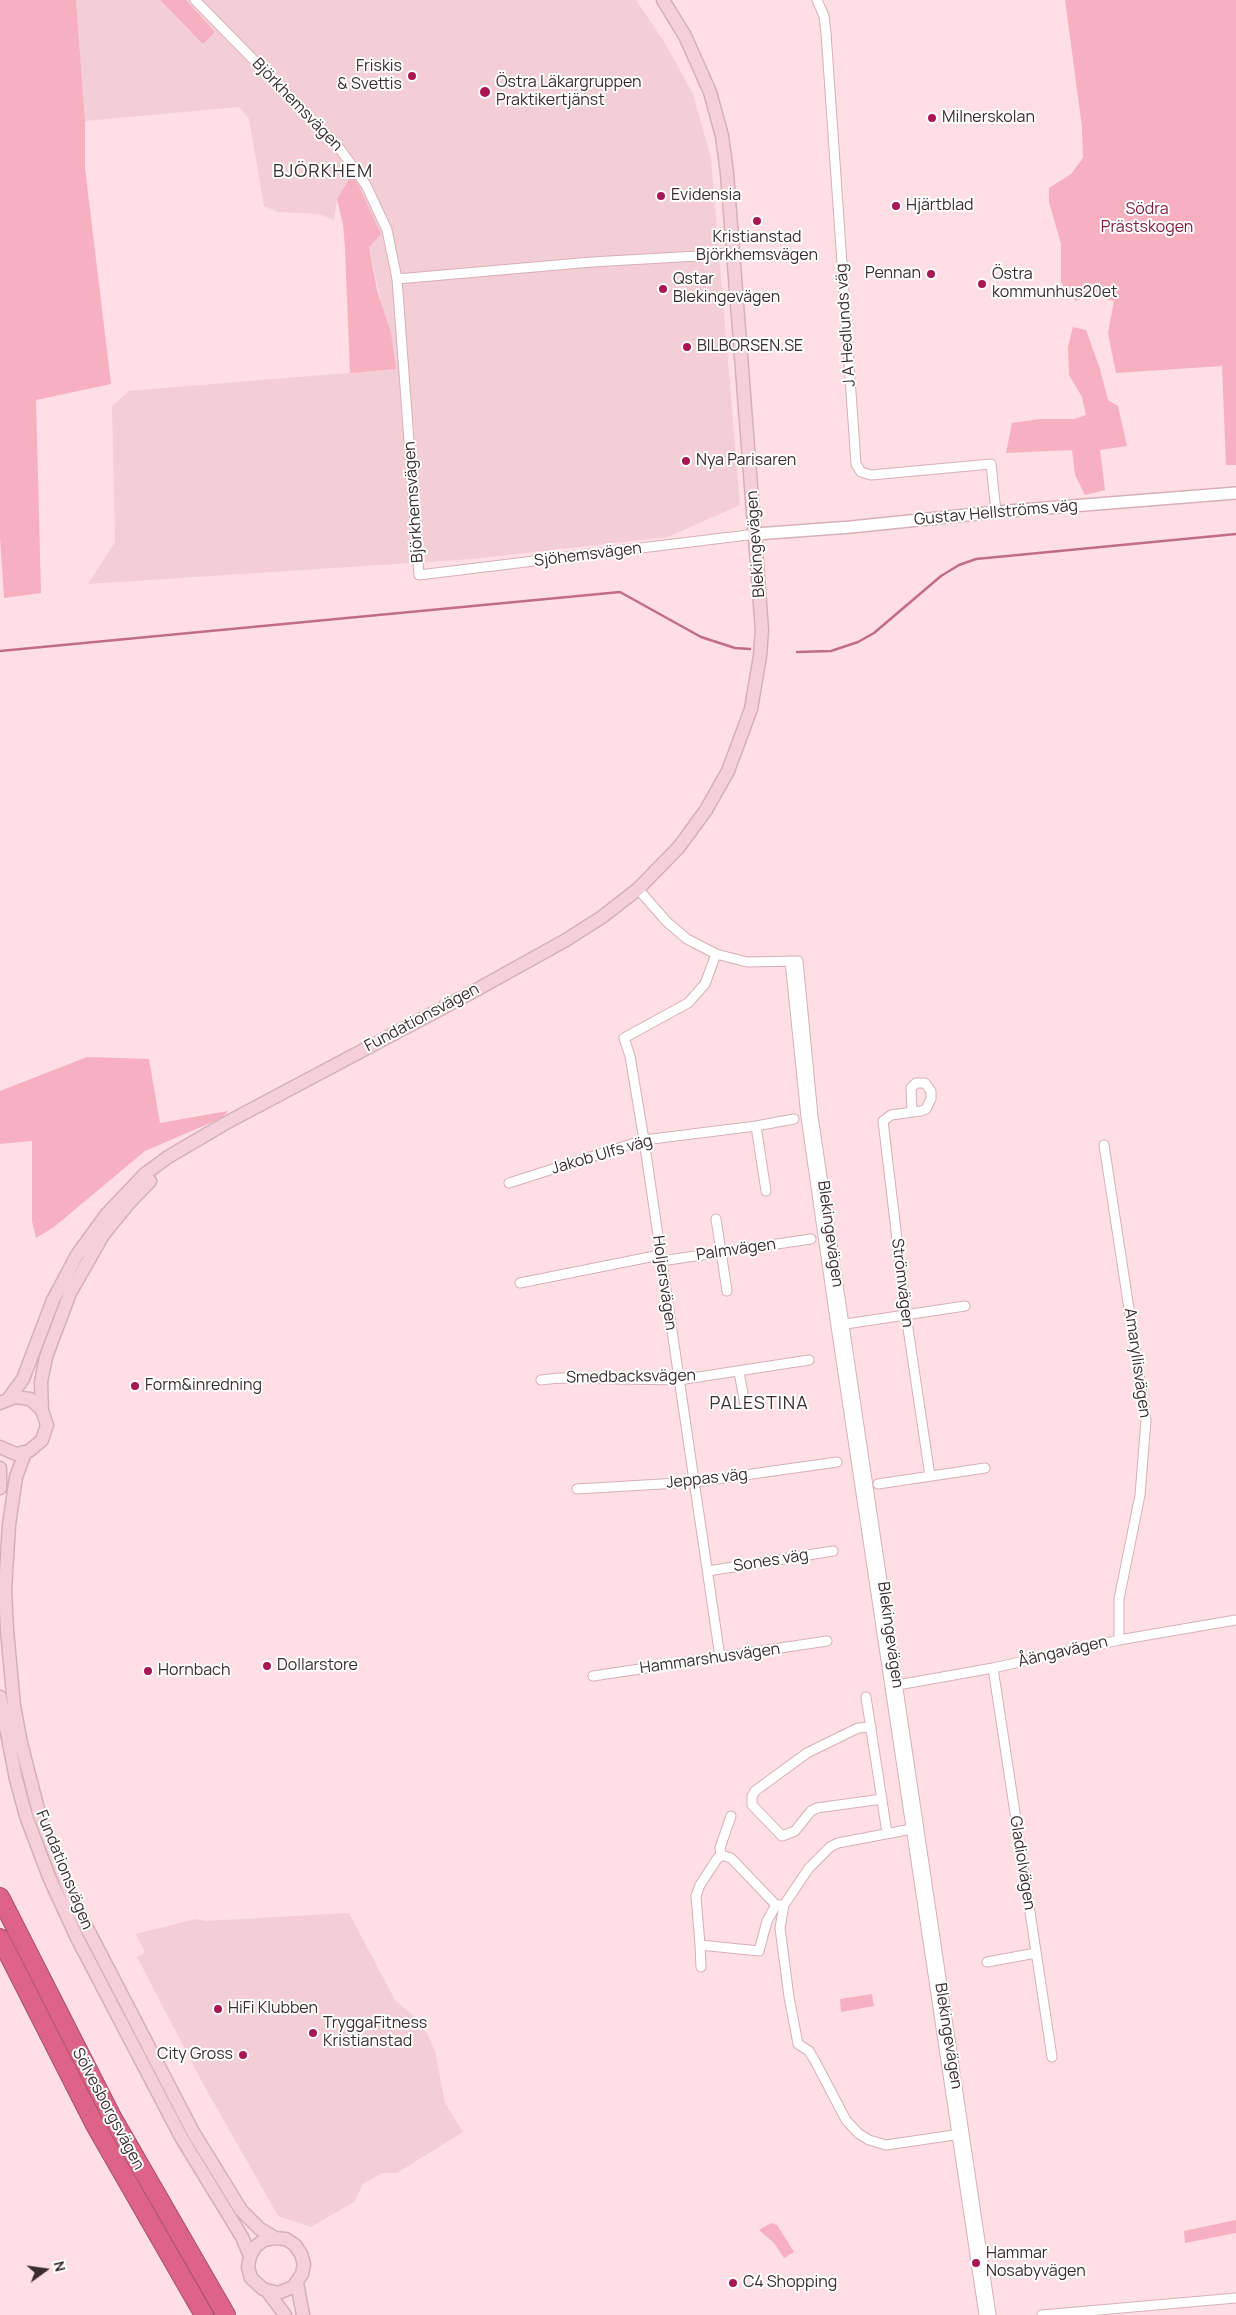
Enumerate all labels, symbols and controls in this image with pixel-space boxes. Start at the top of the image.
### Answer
street label: Björkhemsvägen [248,54,346,156]
place label: Friskis & Svettis [337,57,402,95]
marker: Friskis & Svettis [406,70,418,82]
place label: Östra Läkargruppen Praktikertjänst [496,73,642,111]
marker: Östra Läkargruppen Praktikertjänst [478,85,492,99]
place label: Milnerskolan [942,108,1035,128]
marker: Milnerskolan [926,112,938,124]
district label: BJÖRKHEM [272,161,374,183]
place label: Evidensia [671,186,741,206]
marker: Evidensia [655,190,667,202]
place label: Hjärtblad [906,196,974,216]
marker: Hjärtblad [890,200,902,212]
park label: Södra Prästskogen [1101,200,1193,238]
marker: Kristianstad Björkhemsvägen [751,215,763,227]
place label: Kristianstad Björkhemsvägen [696,228,818,266]
street label: J A Hedlunds väg [832,263,860,387]
place label: Pennan [865,264,921,284]
place label: Östra kommunhus20et [992,265,1117,303]
marker: Pennan [925,268,937,280]
place label: Qstar Blekingevägen [673,270,780,308]
marker: Östra kommunhus20et [976,278,988,290]
marker: Qstar Blekingevägen [657,283,669,295]
place label: BILBORSEN.SE [697,337,803,357]
marker: BILBORSEN.SE [681,341,693,353]
street label: Björkhemsvägen [400,441,428,563]
place label: Nya Parisaren [696,451,796,471]
marker: Nya Parisaren [680,455,692,467]
street label: Blekingevägen [743,490,769,598]
street label: Gustav Hellströms väg [913,496,1079,530]
street label: Sjöhemsvägen [533,539,643,571]
street label: Fundationsvägen [361,980,483,1056]
street label: Jakob Ulfs väg [549,1131,655,1179]
street label: Blekingevägen [813,1180,847,1288]
street label: Holjersvägen [648,1234,680,1332]
street label: Palmvägen [695,1235,777,1265]
street label: Strömvägen [887,1237,917,1329]
street label: Amaryllisvägen [1120,1307,1154,1419]
street label: Smedbacksvägen [566,1366,696,1388]
place label: Form&inredning [145,1376,262,1396]
marker: Form&inredning [129,1380,141,1392]
district label: PALESTINA [708,1393,810,1415]
street label: Jeppas väg [665,1465,749,1493]
street label: Sones väg [732,1546,810,1576]
street label: Blekingevägen [873,1581,907,1689]
street label: Åängavägen [1016,1632,1110,1672]
street label: Hammarshusvägen [639,1640,781,1678]
place label: Dollarstore [277,1656,358,1676]
marker: Dollarstore [261,1660,273,1672]
place label: Hornbach [158,1661,230,1681]
marker: Hornbach [142,1665,154,1677]
street label: Fundationsvägen [31,1807,97,1933]
street label: Gladiolvägen [1005,1815,1039,1911]
street label: Blekingevägen [930,1982,966,2090]
place label: HiFi Klubben [228,1999,318,2019]
marker: HiFi Klubben [212,2003,224,2015]
place label: TryggaFitness Kristianstad [323,2014,427,2052]
marker: TryggaFitness Kristianstad [307,2027,319,2039]
street label: Sölvesborgsvägen [68,2045,148,2173]
place label: City Gross [157,2045,233,2065]
marker: City Gross [237,2049,249,2061]
place label: Hammar Nosabyvägen [986,2244,1086,2282]
north arrow [20,2245,70,2295]
marker: Hammar Nosabyvägen [970,2257,982,2269]
text: N [50,2259,70,2273]
place label: C4 Shopping [743,2273,837,2293]
marker: C4 Shopping [727,2277,739,2289]

